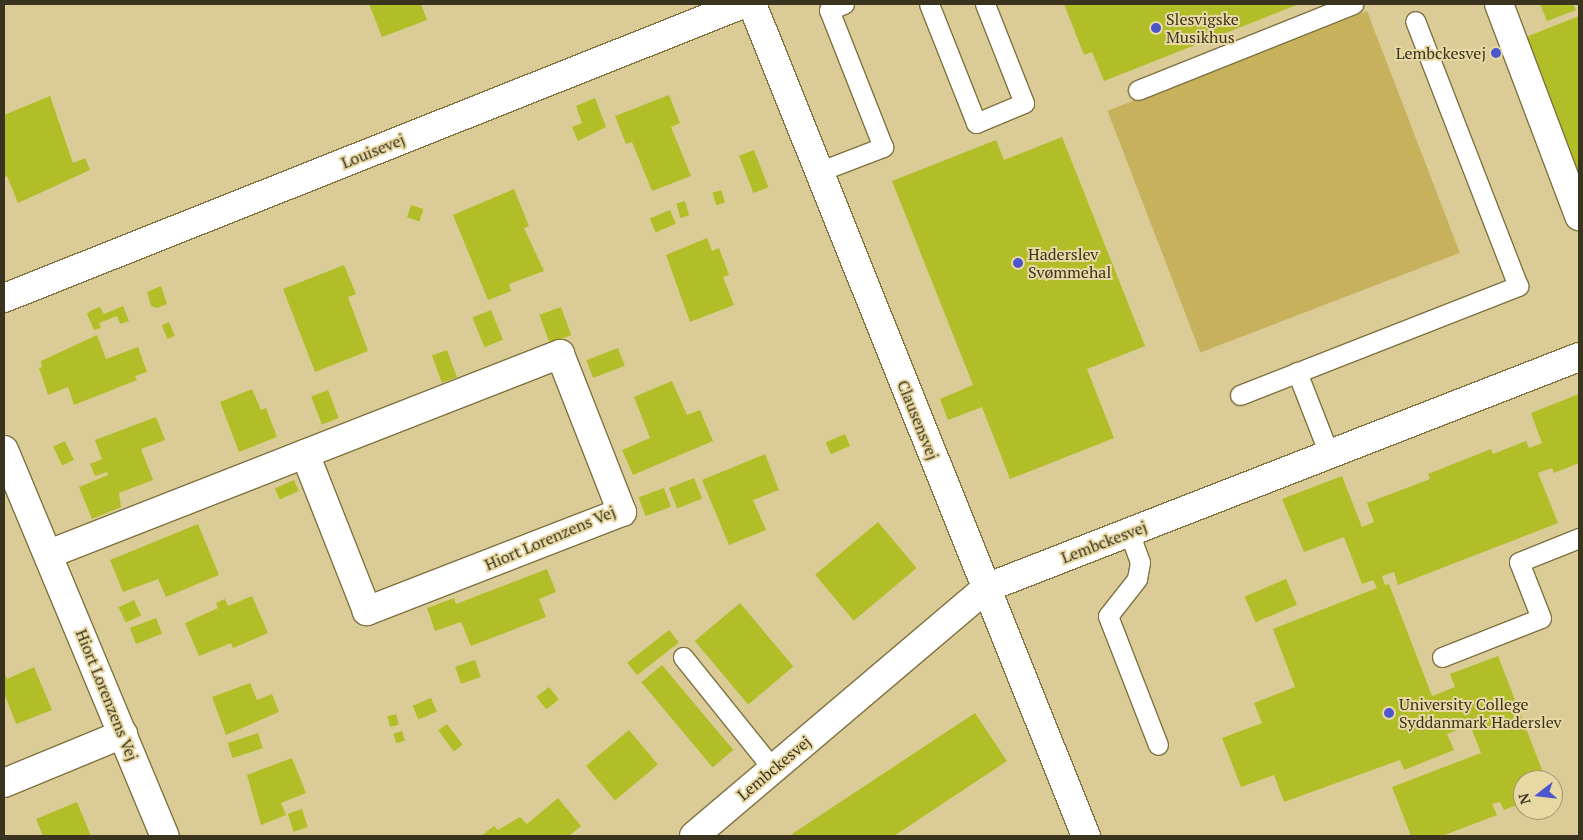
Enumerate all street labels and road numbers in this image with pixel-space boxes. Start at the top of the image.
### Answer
street label: Louisevej [338,130,408,172]
street label: Clausensvej [893,377,943,463]
street label: Hiort Lorenzens Vej [481,502,619,574]
street label: Lembckesvej [1058,517,1150,567]
street label: Hiort Lorenzens Vej [72,626,142,764]
street label: Lembckesvej [733,732,815,804]

